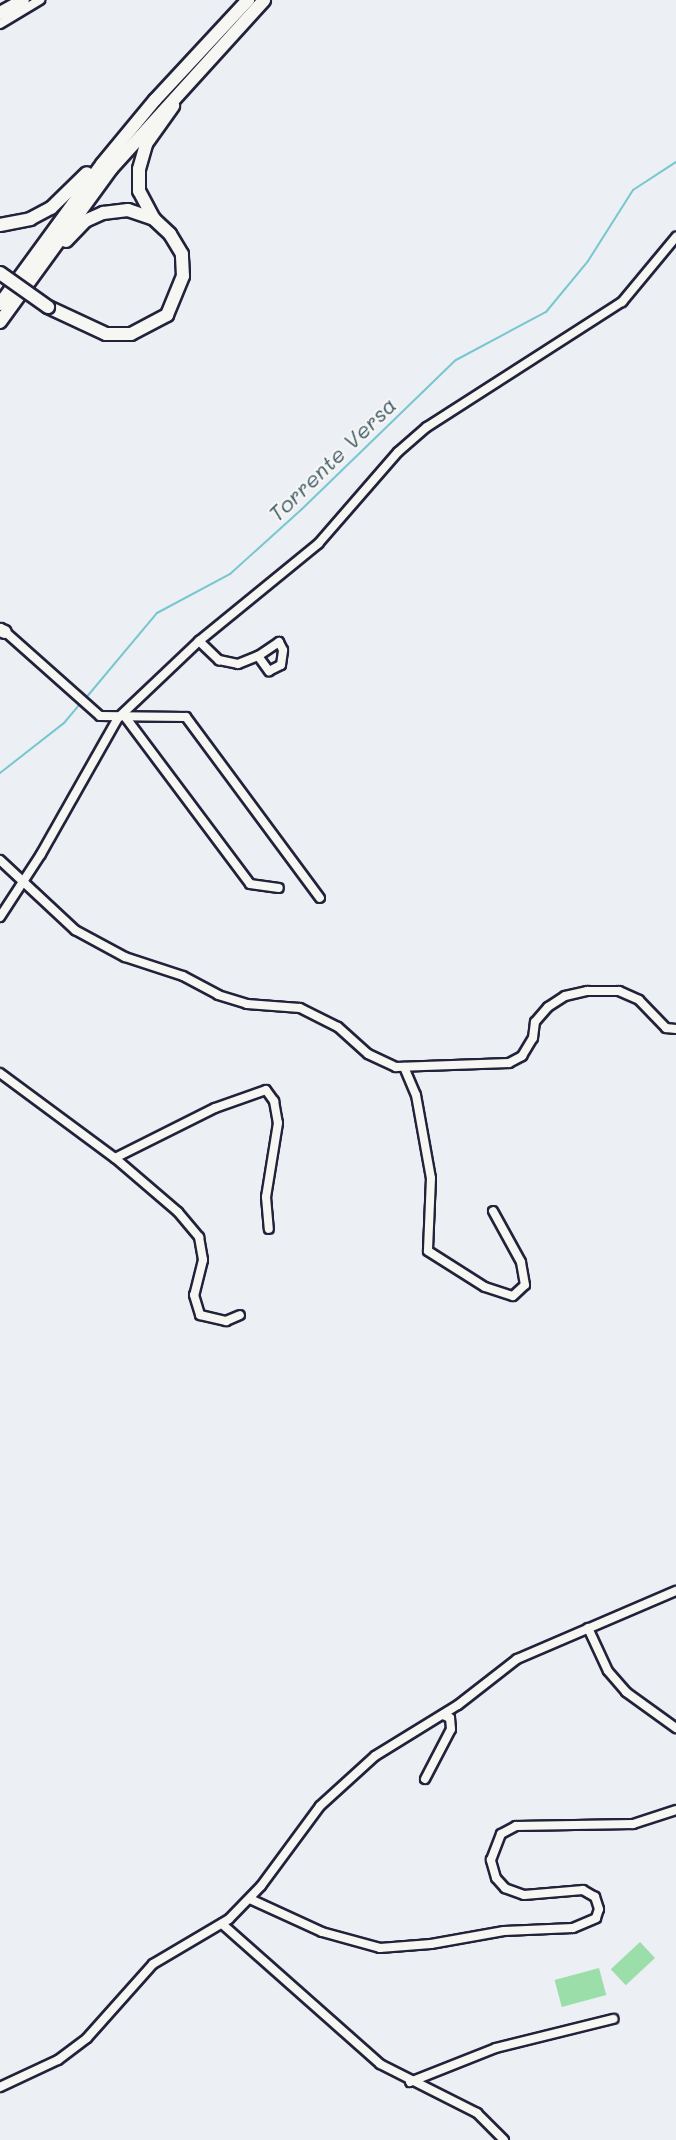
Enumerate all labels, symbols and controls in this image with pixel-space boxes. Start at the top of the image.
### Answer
water label: Torrente Versa [263,391,401,527]

